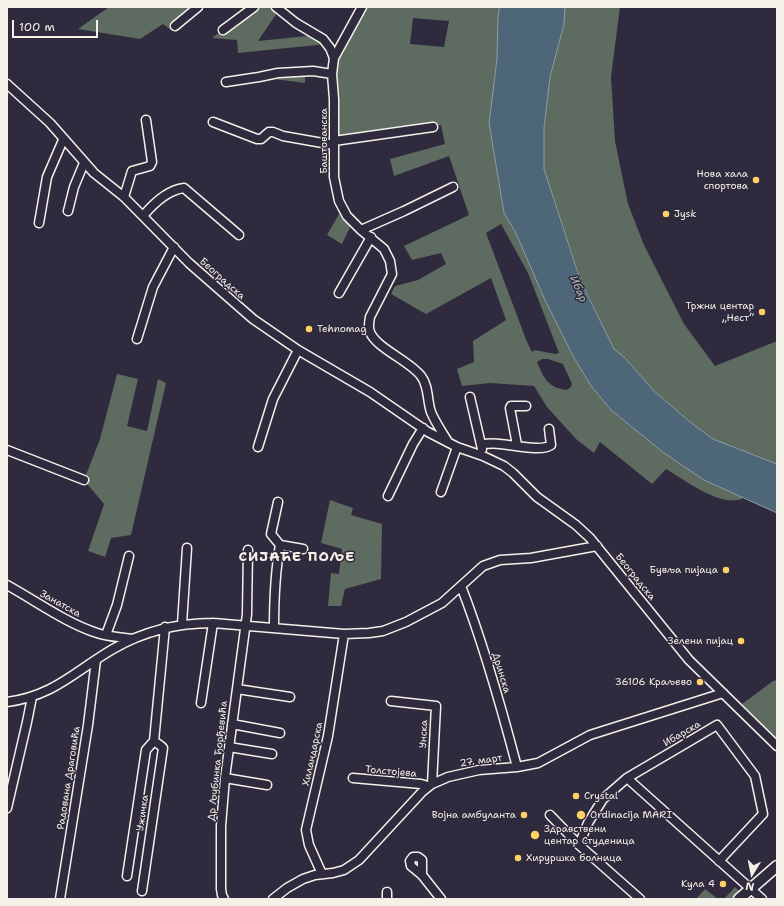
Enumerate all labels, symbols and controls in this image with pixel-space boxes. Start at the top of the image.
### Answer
scale bar [14,12,100,38]
text: 100 m [19,19,55,35]
street label: Баштованска [318,108,330,174]
place label: Нова хала спортова [697,168,748,192]
marker: Нова хала спортова [751,175,761,185]
place label: Jysk [674,208,696,220]
marker: Jysk [661,209,671,219]
street label: Београдска [197,256,247,302]
water label: Ибар [566,274,590,304]
place label: Тржни центар „Нест” [686,300,754,324]
marker: Тржни центар „Нест” [757,307,767,317]
place label: Tehnomag [317,323,367,335]
marker: Tehnomag [304,324,314,334]
district label: СИЈАЋЕ ПОЉЕ [239,549,355,565]
street label: Београдска [612,551,658,603]
place label: Бувља пијаца [650,564,718,576]
marker: Бувља пијаца [721,565,731,575]
street label: Занатска [37,588,83,620]
place label: Зелени пијац [667,635,733,647]
marker: Зелени пијац [736,636,746,646]
street label: Дринска [489,651,513,695]
place label: 36106 Краљево [615,676,692,688]
marker: 36106 Краљево [695,677,705,687]
street label: Др Љубинка Ђорђевића [206,700,230,822]
street label: Ибарска [661,718,703,750]
street label: Унска [418,720,430,748]
street label: Хиландарска [300,721,326,787]
street label: Радована Драговића [55,725,83,831]
street label: 27. март [459,752,503,770]
street label: Толстојева [365,764,417,780]
place label: Crystal [584,790,618,802]
marker: Crystal [571,791,581,801]
street label: Ужичка [135,794,151,832]
place label: Војна амбуланта [432,809,516,821]
marker: Ordinacija MARI [575,809,587,821]
place label: Ordinacija MARI [590,809,672,821]
marker: Војна амбуланта [519,810,529,820]
place label: Здравствени центар Студеница [544,823,635,846]
marker: Здравствени центар Студеница [529,829,541,841]
place label: Хируршка болница [526,852,622,864]
marker: Хируршка болница [513,853,523,863]
north arrow [732,854,772,894]
place label: Кула 4 [681,878,715,890]
text: N [744,878,755,894]
marker: Кула 4 [718,879,728,889]

